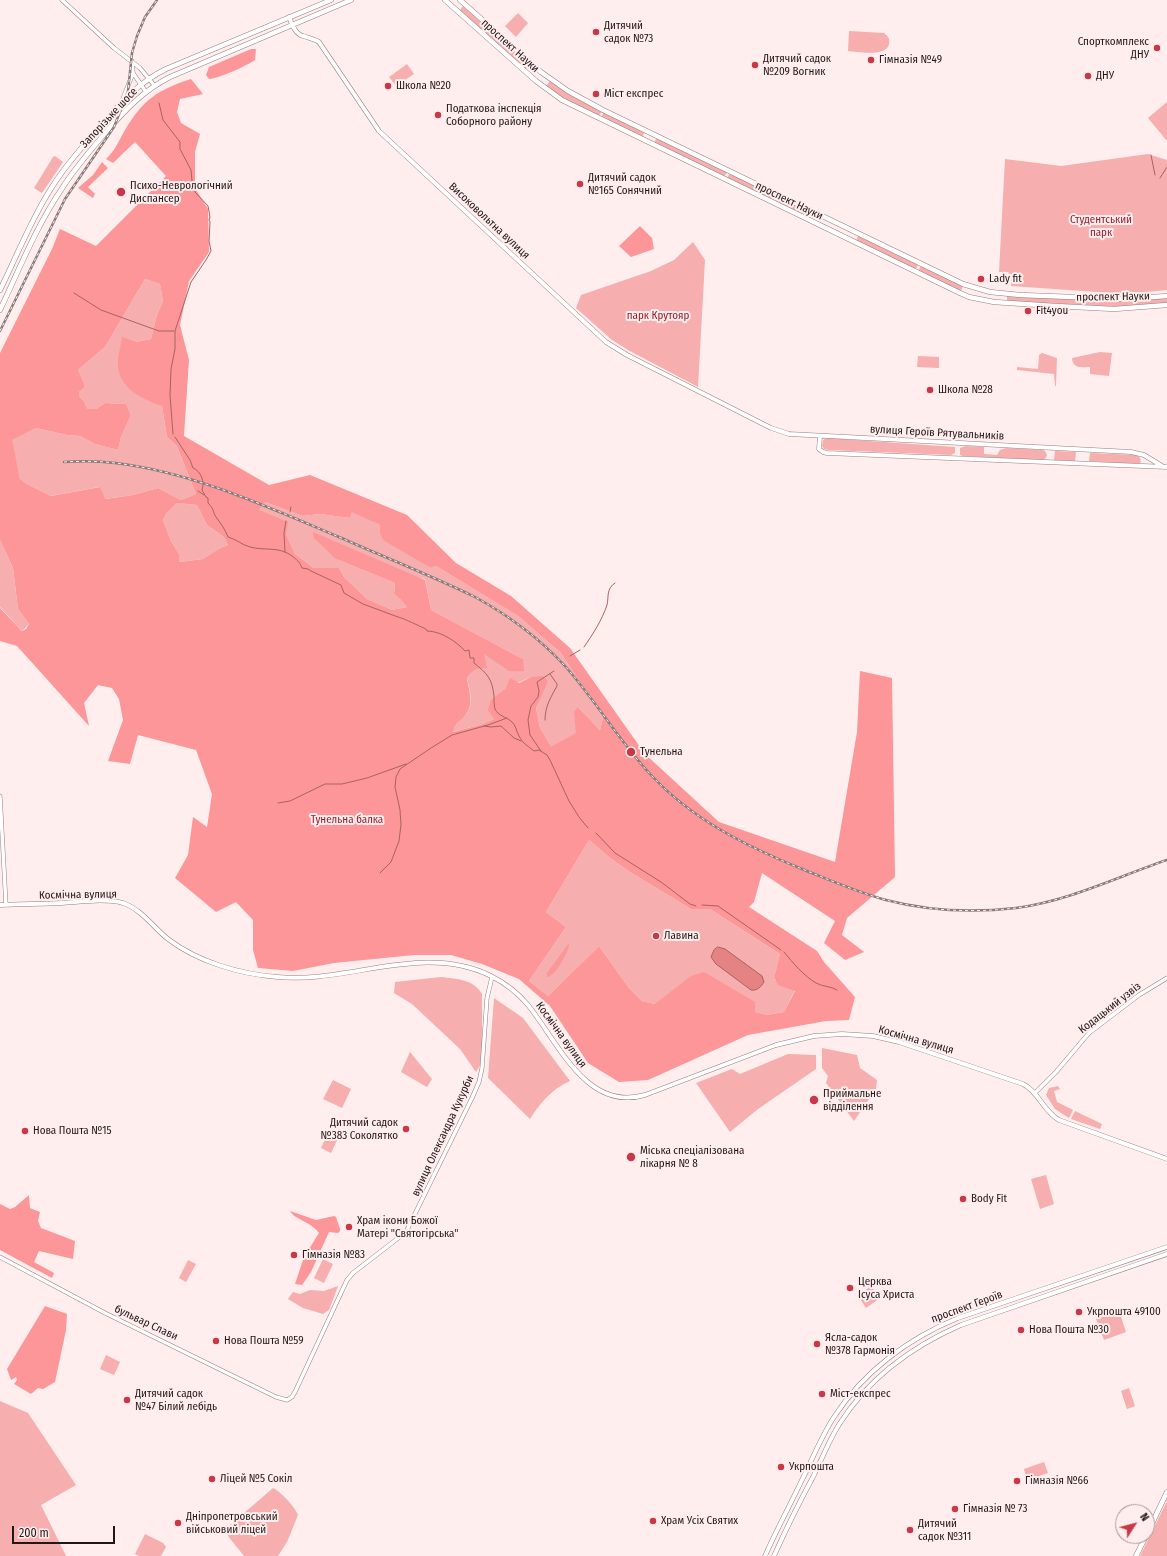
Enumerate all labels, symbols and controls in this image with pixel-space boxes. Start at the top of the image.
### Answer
street label: проспект Науки [478,17,542,75]
place label: Дитячий садок №73 [604,19,653,45]
marker: Дитячий садок №73 [591,27,601,37]
place label: Спорткомплекс ДНУ [1078,35,1149,61]
marker: Спорткомплекс ДНУ [1152,43,1162,53]
place label: Дитячий садок №209 Вогник [763,52,831,78]
place label: Гімназія №49 [879,53,942,67]
marker: Гімназія №49 [866,55,876,65]
marker: Дитячий садок №209 Вогник [750,60,760,70]
place label: ДНУ [1096,69,1114,83]
marker: ДНУ [1083,71,1093,81]
place label: Школа №20 [396,79,451,93]
marker: Школа №20 [383,81,393,91]
street label: Запорізьке шосе [78,85,140,151]
place label: Міст експрес [604,87,663,101]
marker: Міст експрес [591,89,601,99]
place label: Податкова інспекція Соборного району [446,102,542,128]
marker: Податкова інспекція Соборного району [433,110,443,120]
place label: Дитячий садок №165 Сонячний [588,171,662,197]
place label: Психо-Неврологічний Диспансер [130,179,233,205]
marker: Дитячий садок №165 Сонячний [575,179,585,189]
street label: проспект Науки [753,179,825,223]
street label: Високовольтна вулиця [446,180,532,262]
marker: Психо-Неврологічний Диспансер [115,186,127,198]
park label: Студентський парк [1070,213,1132,239]
place label: Lady fit [989,272,1022,286]
marker: Lady fit [976,274,986,284]
street label: проспект Науки [1076,290,1150,304]
place label: Fit4you [1036,304,1068,318]
marker: Fit4you [1023,306,1033,316]
park label: парк Крутояр [627,309,689,323]
place label: Школа №28 [938,383,993,397]
marker: Школа №28 [925,385,935,395]
street label: вулиця Героїв Рятувальників [870,423,1004,443]
place label: Тунельна [640,745,683,759]
marker: Тунельна [625,746,637,758]
park label: Тунельна балка [311,813,383,827]
street label: Космічна вулиця [39,888,117,902]
place label: Лавина [664,929,699,943]
marker: Лавина [651,931,661,941]
street label: Кодацький узвіз [1076,979,1144,1037]
street label: Космічна вулиця [533,1000,589,1070]
street label: Космічна вулиця [877,1023,955,1057]
street label: вулиця Олександра Кукурби [409,1073,477,1199]
place label: Приймальне відділення [823,1087,881,1113]
marker: Приймальне відділення [808,1094,820,1106]
place label: Дитячий садок №383 Соколятко [321,1116,398,1142]
place label: Нова Пошта №15 [33,1124,112,1138]
marker: Дитячий садок №383 Соколятко [401,1124,411,1134]
marker: Нова Пошта №15 [20,1126,30,1136]
place label: Міська спеціалізована лікарня № 8 [640,1144,744,1170]
marker: Міська спеціалізована лікарня № 8 [625,1151,637,1163]
place label: Body Fit [971,1192,1007,1206]
marker: Body Fit [958,1194,968,1204]
place label: Храм ікони Божої Матері "Святогірська" [357,1214,458,1240]
marker: Храм ікони Божої Матері "Святогірська" [344,1222,354,1232]
place label: Гімназія №83 [302,1248,365,1262]
marker: Гімназія №83 [289,1250,299,1260]
place label: Церква Ісуса Христа [858,1275,914,1301]
marker: Церква Ісуса Христа [845,1283,855,1293]
street label: проспект Героїв [930,1288,1004,1326]
street label: бульвар Слави [112,1303,180,1343]
place label: Укрпошта 49100 [1087,1305,1161,1319]
marker: Укрпошта 49100 [1074,1307,1084,1317]
place label: Нова Пошта №30 [1029,1323,1109,1337]
marker: Нова Пошта №30 [1016,1325,1026,1335]
place label: Ясла-садок №378 Гармонія [825,1331,895,1357]
place label: Нова Пошта №59 [224,1334,303,1348]
marker: Нова Пошта №59 [211,1336,221,1346]
marker: Ясла-садок №378 Гармонія [812,1339,822,1349]
place label: Дитячий садок №47 Білий лебідь [135,1387,217,1413]
place label: Міст-експрес [830,1387,891,1401]
marker: Міст-експрес [817,1389,827,1399]
marker: Дитячий садок №47 Білий лебідь [122,1395,132,1405]
place label: Укрпошта [789,1460,834,1474]
marker: Укрпошта [776,1462,786,1472]
place label: Ліцей №5 Сокіл [220,1472,292,1486]
marker: Ліцей №5 Сокіл [207,1474,217,1484]
place label: Гімназія №66 [1025,1474,1088,1488]
marker: Гімназія №66 [1012,1476,1022,1486]
place label: Гімназія № 73 [963,1502,1027,1516]
marker: Гімназія № 73 [950,1504,960,1514]
north arrow [1115,1504,1155,1544]
place label: Дніпропетровський військовий ліцей [186,1510,278,1536]
text: N [1137,1511,1152,1524]
place label: Храм Усіх Святих [661,1514,738,1528]
marker: Храм Усіх Святих [648,1516,658,1526]
place label: Дитячий садок №311 [918,1517,971,1543]
scale bar [14,1518,117,1544]
marker: Дніпропетровський військовий ліцей [173,1518,183,1528]
marker: Дитячий садок №311 [905,1525,915,1535]
text: 200 m [19,1526,49,1540]

